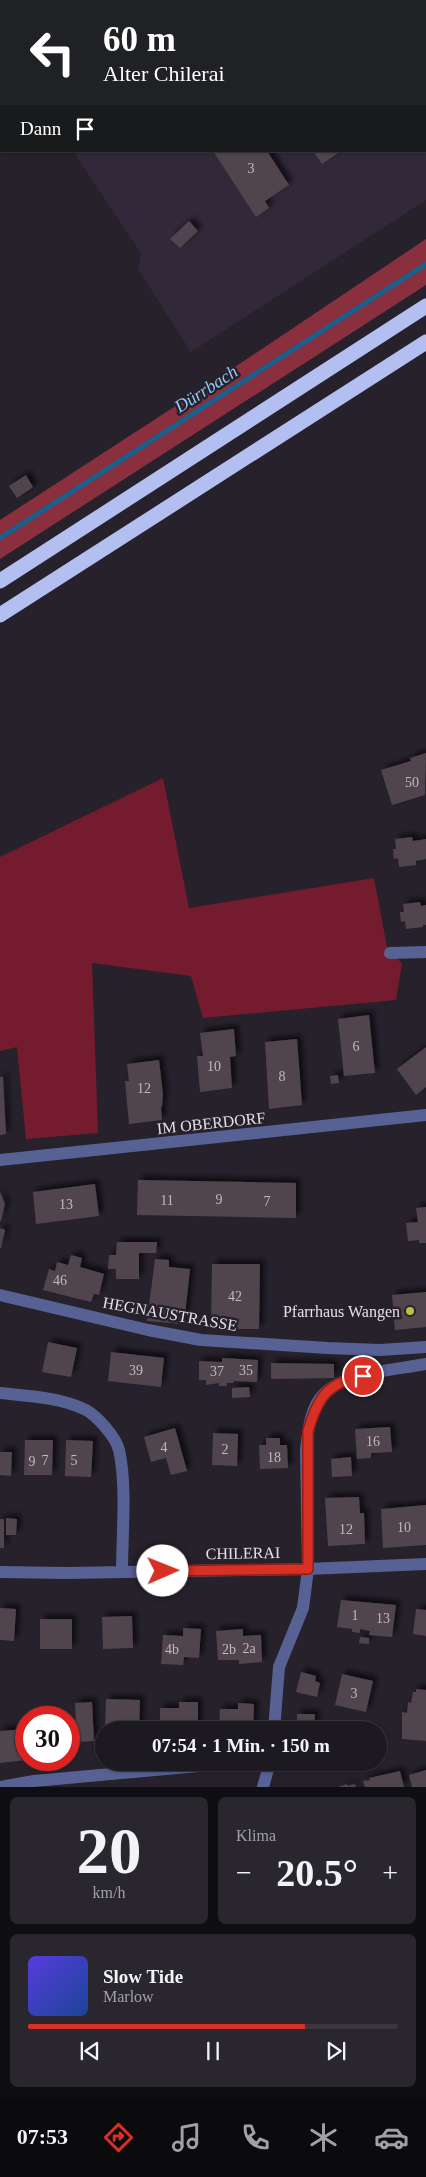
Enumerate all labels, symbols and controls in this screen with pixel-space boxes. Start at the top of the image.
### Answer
icon: left [20,20,85,85]
text: 60 m [103,20,176,59]
text: Alter Chilerai [103,61,225,86]
icon: arrive [71,115,99,143]
text: Dann [20,118,61,139]
house number: 3 [248,161,255,176]
water label: Dürrbach [170,361,241,417]
house number: 50 [405,775,419,790]
house number: 6 [353,1039,360,1054]
house number: 10 [207,1059,221,1074]
house number: 8 [279,1069,286,1084]
house number: 12 [137,1081,151,1096]
street label: IM OBERDORF [156,1109,266,1137]
house number: 9 [216,1192,223,1207]
house number: 11 [160,1193,174,1208]
house number: 7 [264,1194,271,1209]
house number: 13 [59,1197,73,1212]
house number: 46 [53,1273,67,1288]
house number: 42 [228,1289,242,1304]
street label: HEGNAUSTRASSE [102,1294,238,1334]
place label: Pfarrhaus Wangen [283,1303,400,1321]
marker: Pfarrhaus Wangen [404,1305,416,1317]
pin [342,1355,384,1397]
icon: arrive [349,1362,377,1390]
house number: 39 [129,1363,143,1378]
house number: 35 [239,1363,253,1378]
house number: 37 [210,1364,224,1379]
house number: 16 [366,1434,380,1449]
house number: 4 [161,1440,168,1455]
house number: 2 [222,1442,229,1457]
house number: 18 [267,1450,281,1465]
house number: 7 [42,1453,49,1468]
house number: 5 [71,1453,78,1468]
house number: 9 [29,1454,36,1469]
house number: 10 [397,1520,411,1535]
house number: 12 [339,1522,353,1537]
position arrow [136,1544,188,1596]
street label: CHILERAI [206,1544,280,1562]
house number: 1 [352,1608,359,1623]
house number: 13 [376,1611,390,1626]
house number: 2a [242,1641,256,1656]
house number: 4b [165,1642,179,1657]
house number: 2b [222,1642,236,1657]
house number: 3 [351,1686,358,1701]
speed limit sign: 30 [15,1706,80,1771]
text: 07:54 · 1 Min. · 150 m [152,1735,330,1756]
text: 20 [77,1815,142,1887]
text: Klima [236,1827,276,1844]
text: 20.5° [276,1852,358,1894]
text: − [236,1857,252,1888]
text: + [382,1857,398,1888]
text: km/h [93,1884,125,1901]
text: Slow Tide [103,1966,183,1987]
text: Marlow [103,1988,154,2005]
icon: previous [76,2037,104,2065]
icon: pause [199,2037,227,2065]
icon: next [322,2037,350,2065]
icon: directions [101,2120,136,2155]
icon: music [169,2120,204,2155]
icon: phone [238,2120,273,2155]
icon: climate [306,2120,341,2155]
icon: car [374,2120,409,2155]
text: 07:53 [17,2124,68,2149]

